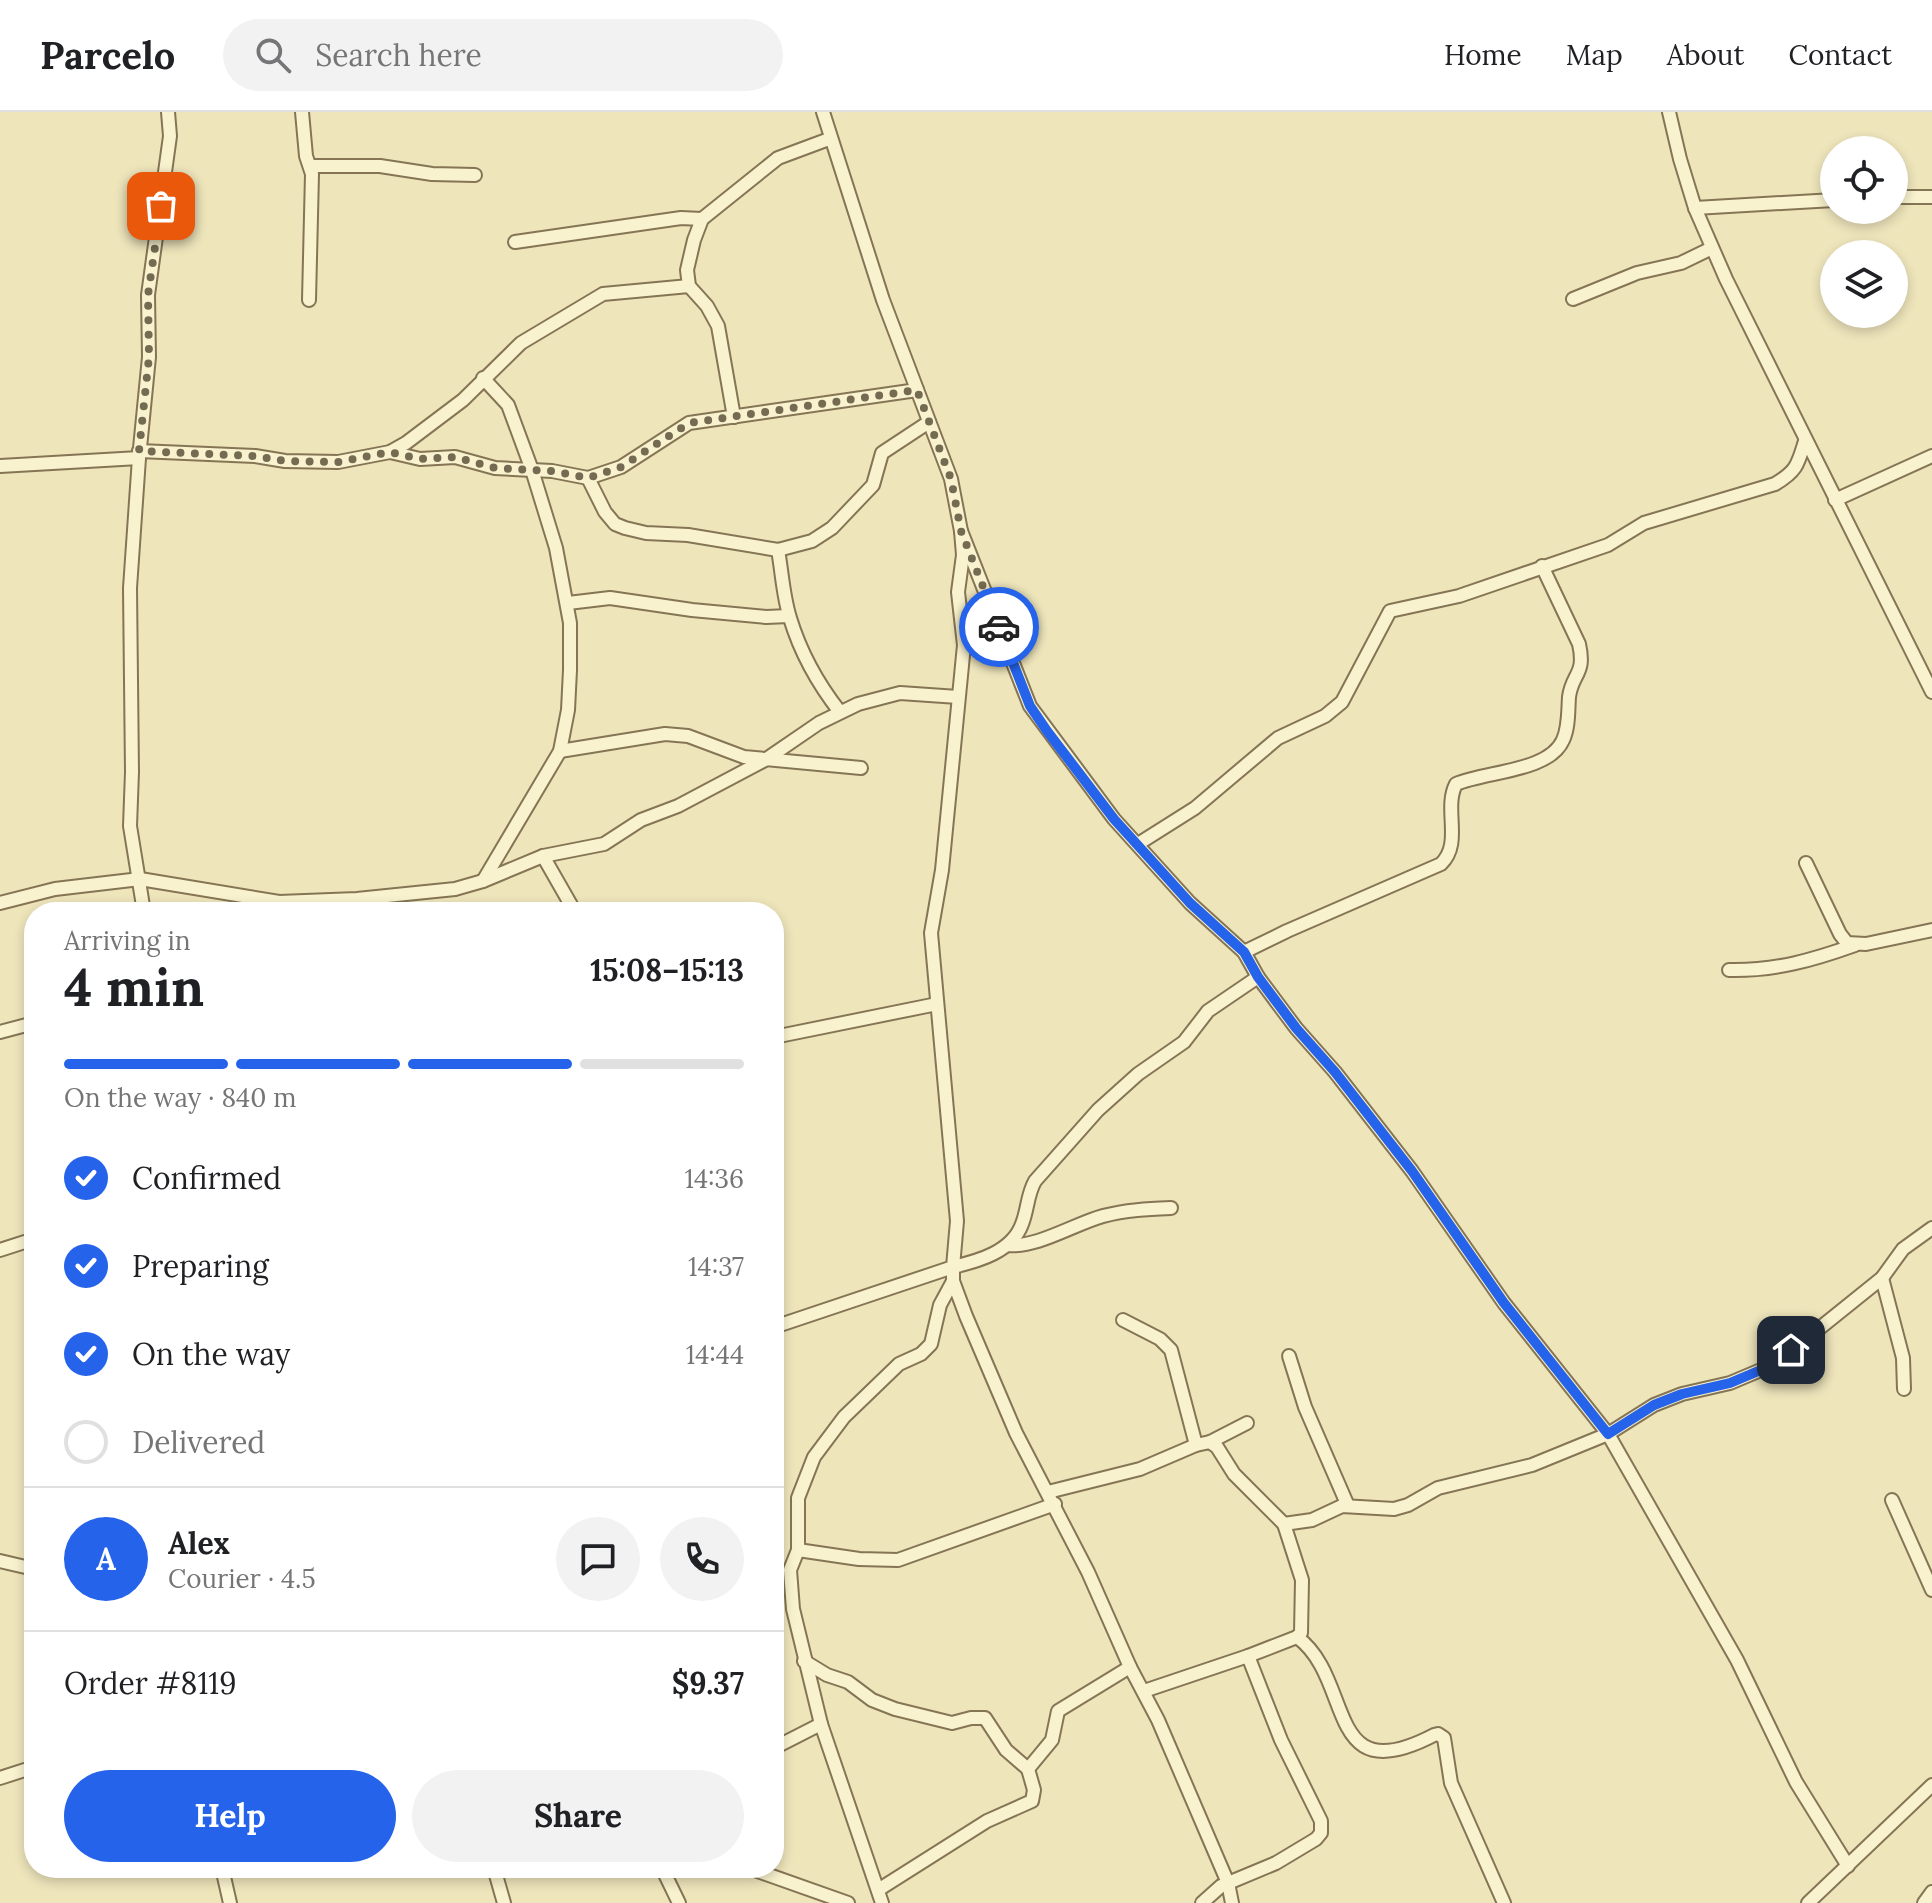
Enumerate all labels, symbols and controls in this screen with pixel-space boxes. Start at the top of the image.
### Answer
search box [223,19,783,91]
text: Parcelo [40,31,175,79]
icon: search [251,33,295,77]
text: Search here [315,36,482,74]
text: Home [1444,37,1522,73]
text: Map [1566,37,1623,73]
text: About [1667,37,1744,73]
text: Contact [1788,37,1892,73]
map controls [1820,136,1908,328]
button: locate [1820,136,1908,224]
pin [127,172,195,240]
icon: bag [139,184,183,228]
button: layers [1820,240,1908,328]
courier [959,587,1039,667]
icon: car [977,605,1021,649]
text: Arriving in [64,924,191,957]
text: 15:08–15:13 [590,951,744,989]
text: 4 min [64,954,204,1020]
text: On the way · 840 m [64,1081,296,1114]
icon: check [64,1156,108,1200]
text: Confirmed [132,1159,281,1197]
text: 14:36 [684,1162,744,1195]
icon: check [64,1244,108,1288]
text: Preparing [132,1247,269,1285]
text: 14:37 [688,1250,744,1283]
pin [1757,1316,1825,1384]
icon: home [1769,1328,1813,1372]
icon: check [64,1332,108,1376]
text: On the way [132,1335,290,1373]
text: 14:44 [686,1338,744,1371]
text: Delivered [132,1423,265,1461]
button: chat [556,1517,640,1601]
button: phone [660,1517,744,1601]
text: Alex [168,1524,230,1562]
text: A [96,1540,116,1578]
text: Courier · 4.5 [168,1562,316,1595]
text: Order #8119 [64,1664,237,1702]
text: $9.37 [672,1664,744,1702]
button: Help [64,1770,396,1862]
button: Share [412,1770,744,1862]

